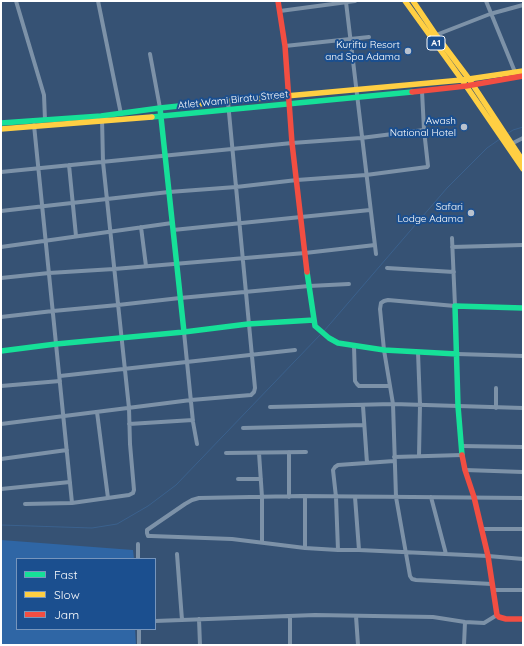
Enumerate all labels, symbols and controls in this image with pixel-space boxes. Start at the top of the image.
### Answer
road number: A1 [427,36,445,50]
place label: Kuriftu Resort and Spa Adama [325,39,400,62]
marker: Kuriftu Resort and Spa Adama [403,46,413,56]
street label: Atlet Wami Biratu Street [177,88,289,112]
place label: Awash National Hotel [390,115,456,138]
marker: Awash National Hotel [459,122,469,132]
place label: Safari Lodge Adama [397,201,463,224]
marker: Safari Lodge Adama [466,208,476,218]
legend [16,558,156,630]
text: Fast [54,567,78,582]
text: Slow [54,587,80,602]
text: Jam [54,607,79,622]

